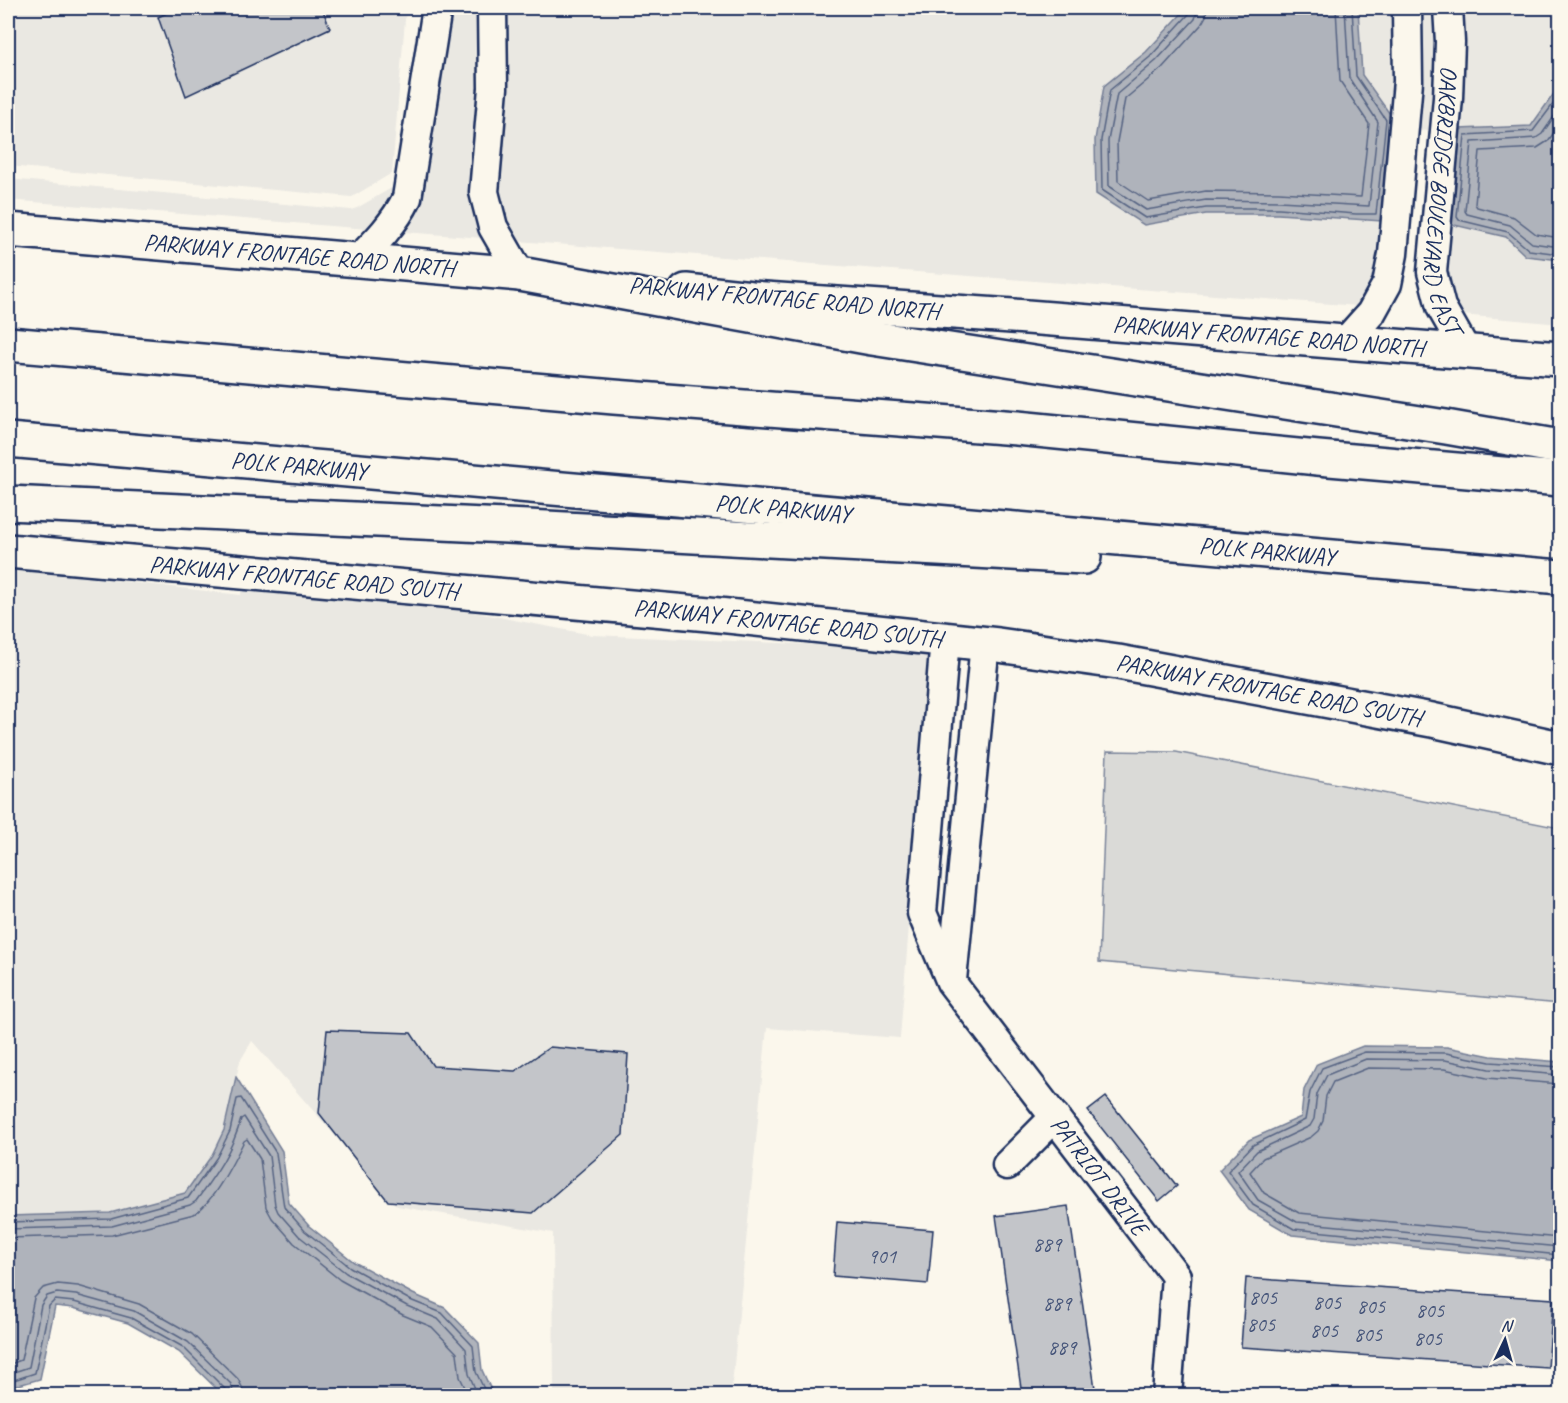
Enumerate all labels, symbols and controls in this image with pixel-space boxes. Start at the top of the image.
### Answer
street label: OAKBRIDGE BOULEVARD EAST [1417,65,1471,345]
street label: PARKWAY FRONTAGE ROAD NORTH [142,227,460,284]
street label: PARKWAY FRONTAGE ROAD NORTH [628,269,945,327]
street label: PARKWAY FRONTAGE ROAD NORTH [1112,309,1429,364]
street label: POLK PARKWAY [230,445,372,487]
street label: POLK PARKWAY [714,487,856,530]
street label: POLK PARKWAY [1198,530,1340,572]
street label: PARKWAY FRONTAGE ROAD SOUTH [148,549,464,607]
street label: PARKWAY FRONTAGE ROAD SOUTH [632,592,948,654]
street label: PARKWAY FRONTAGE ROAD SOUTH [1114,647,1428,734]
street label: PATRIOT DRIVE [1044,1110,1156,1244]
house number: 889 [1033,1231,1063,1257]
house number: 901 [868,1243,898,1269]
house number: 805 [1249,1284,1279,1310]
house number: 805 [1313,1289,1343,1315]
house number: 889 [1043,1290,1073,1316]
house number: 805 [1357,1293,1387,1319]
house number: 805 [1416,1297,1446,1323]
north arrow [1475,1310,1535,1370]
house number: 805 [1247,1311,1277,1337]
text: N [1500,1316,1515,1337]
house number: 805 [1310,1317,1340,1343]
house number: 805 [1354,1321,1384,1347]
house number: 805 [1414,1325,1444,1351]
house number: 889 [1048,1334,1078,1360]

